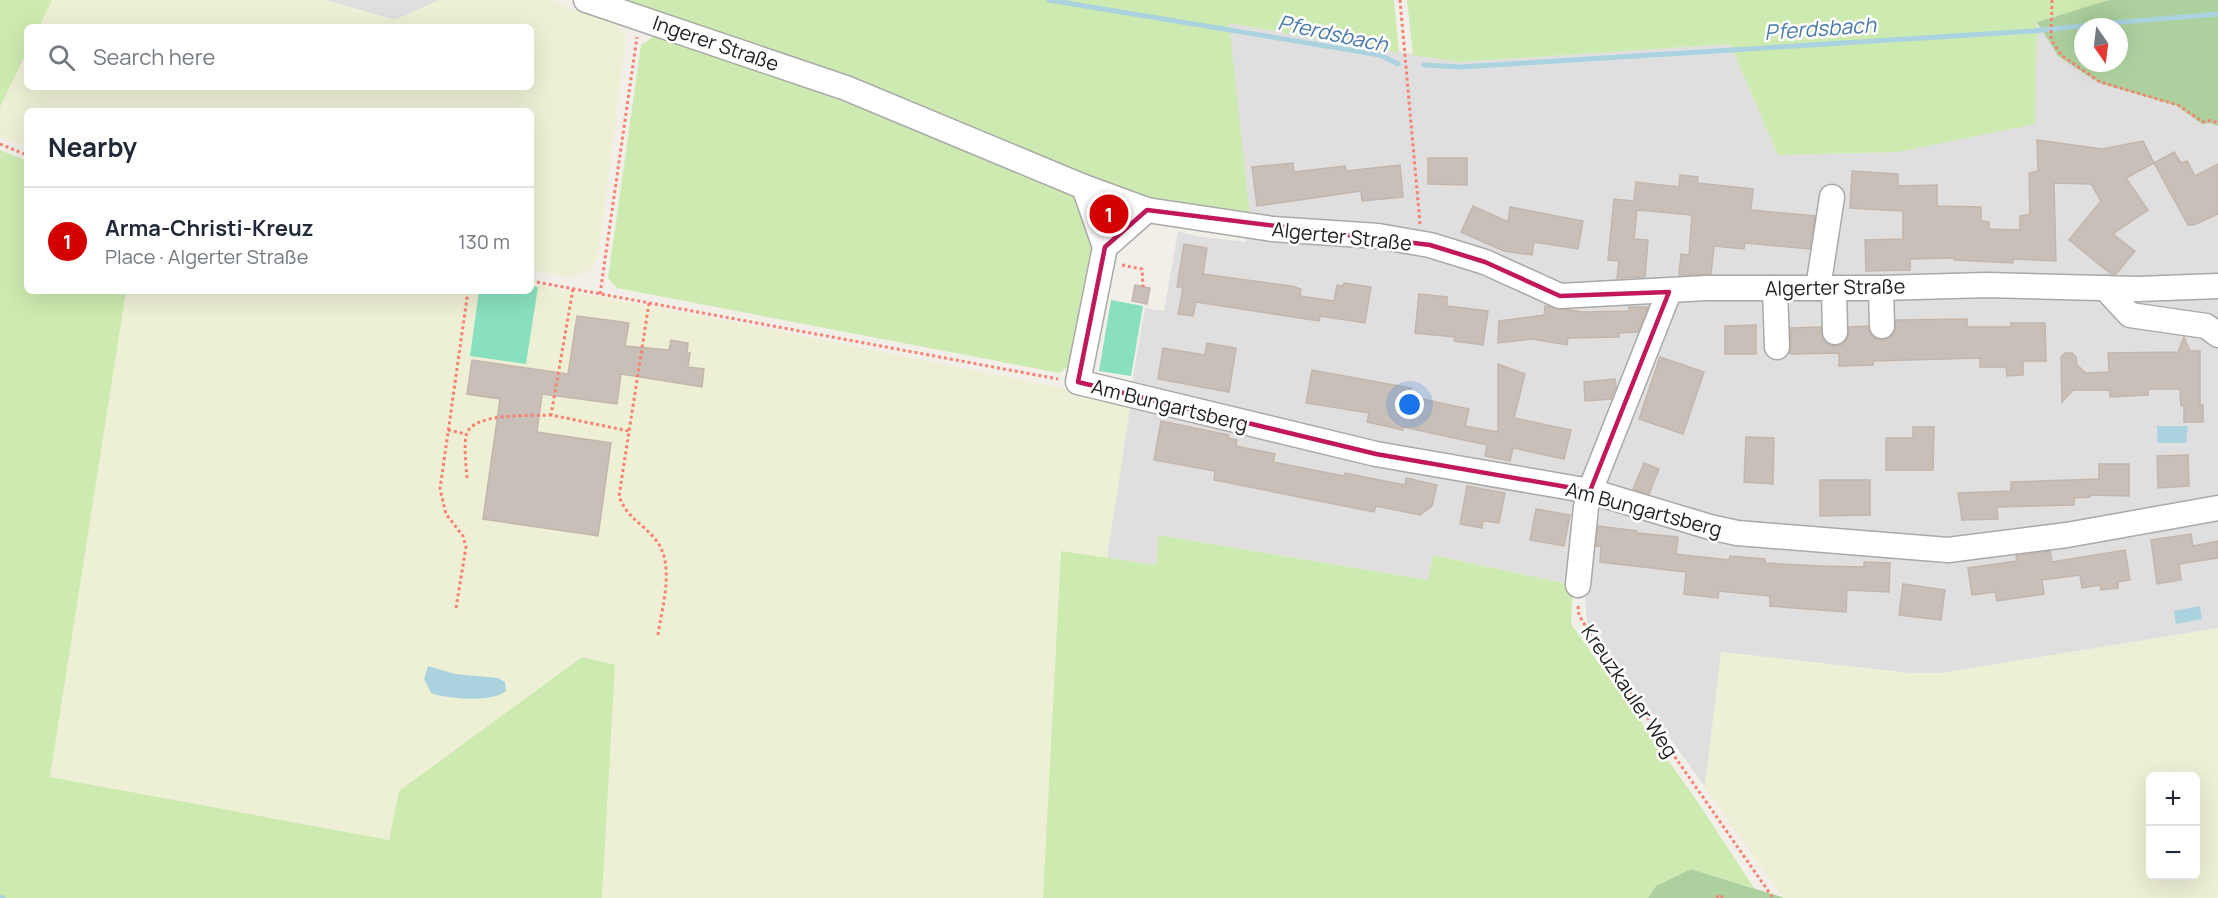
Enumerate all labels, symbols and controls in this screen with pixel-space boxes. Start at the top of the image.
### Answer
water label: Pferdsbach [1275,8,1392,59]
street label: Ingerer Straße [649,9,783,77]
water label: Pferdsbach [1763,10,1878,46]
north arrow [2074,18,2128,72]
search box [24,24,534,90]
icon: search [45,41,78,74]
text: Search here [93,42,215,72]
text: Nearby [48,129,137,165]
pin: 1 [1090,192,1128,236]
text: Arma-Christi-Kreuz [105,213,314,243]
street label: Algerter Straße [1271,215,1413,257]
text: 1 [63,228,72,255]
text: 130 m [458,228,510,255]
text: Place · Algerter Straße [105,243,308,270]
street label: Algerter Straße [1765,272,1905,302]
street label: Am Bungartsberg [1089,372,1251,438]
your location [1395,390,1424,419]
street label: Am Bungartsberg [1563,475,1725,543]
street label: Kreuzkauler Weg [1576,619,1684,763]
map controls [2146,772,2200,880]
button: + [2146,772,2200,826]
button: − [2146,826,2200,880]

